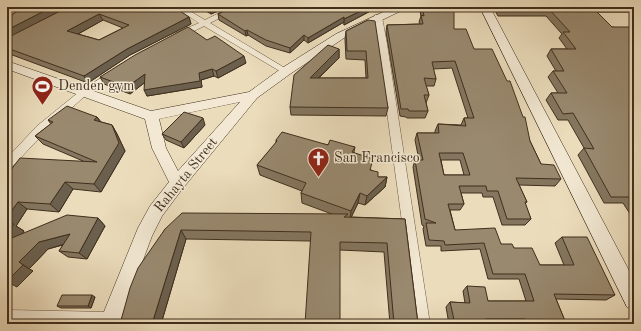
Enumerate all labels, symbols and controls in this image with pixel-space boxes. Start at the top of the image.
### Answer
sports icon: Denden gym [30,73,56,106]
place label: Denden gym [58,79,134,93]
street label: Rahayta Street [152,135,220,215]
church icon: San Francisco [305,145,331,178]
place label: San Francisco [334,151,420,165]

